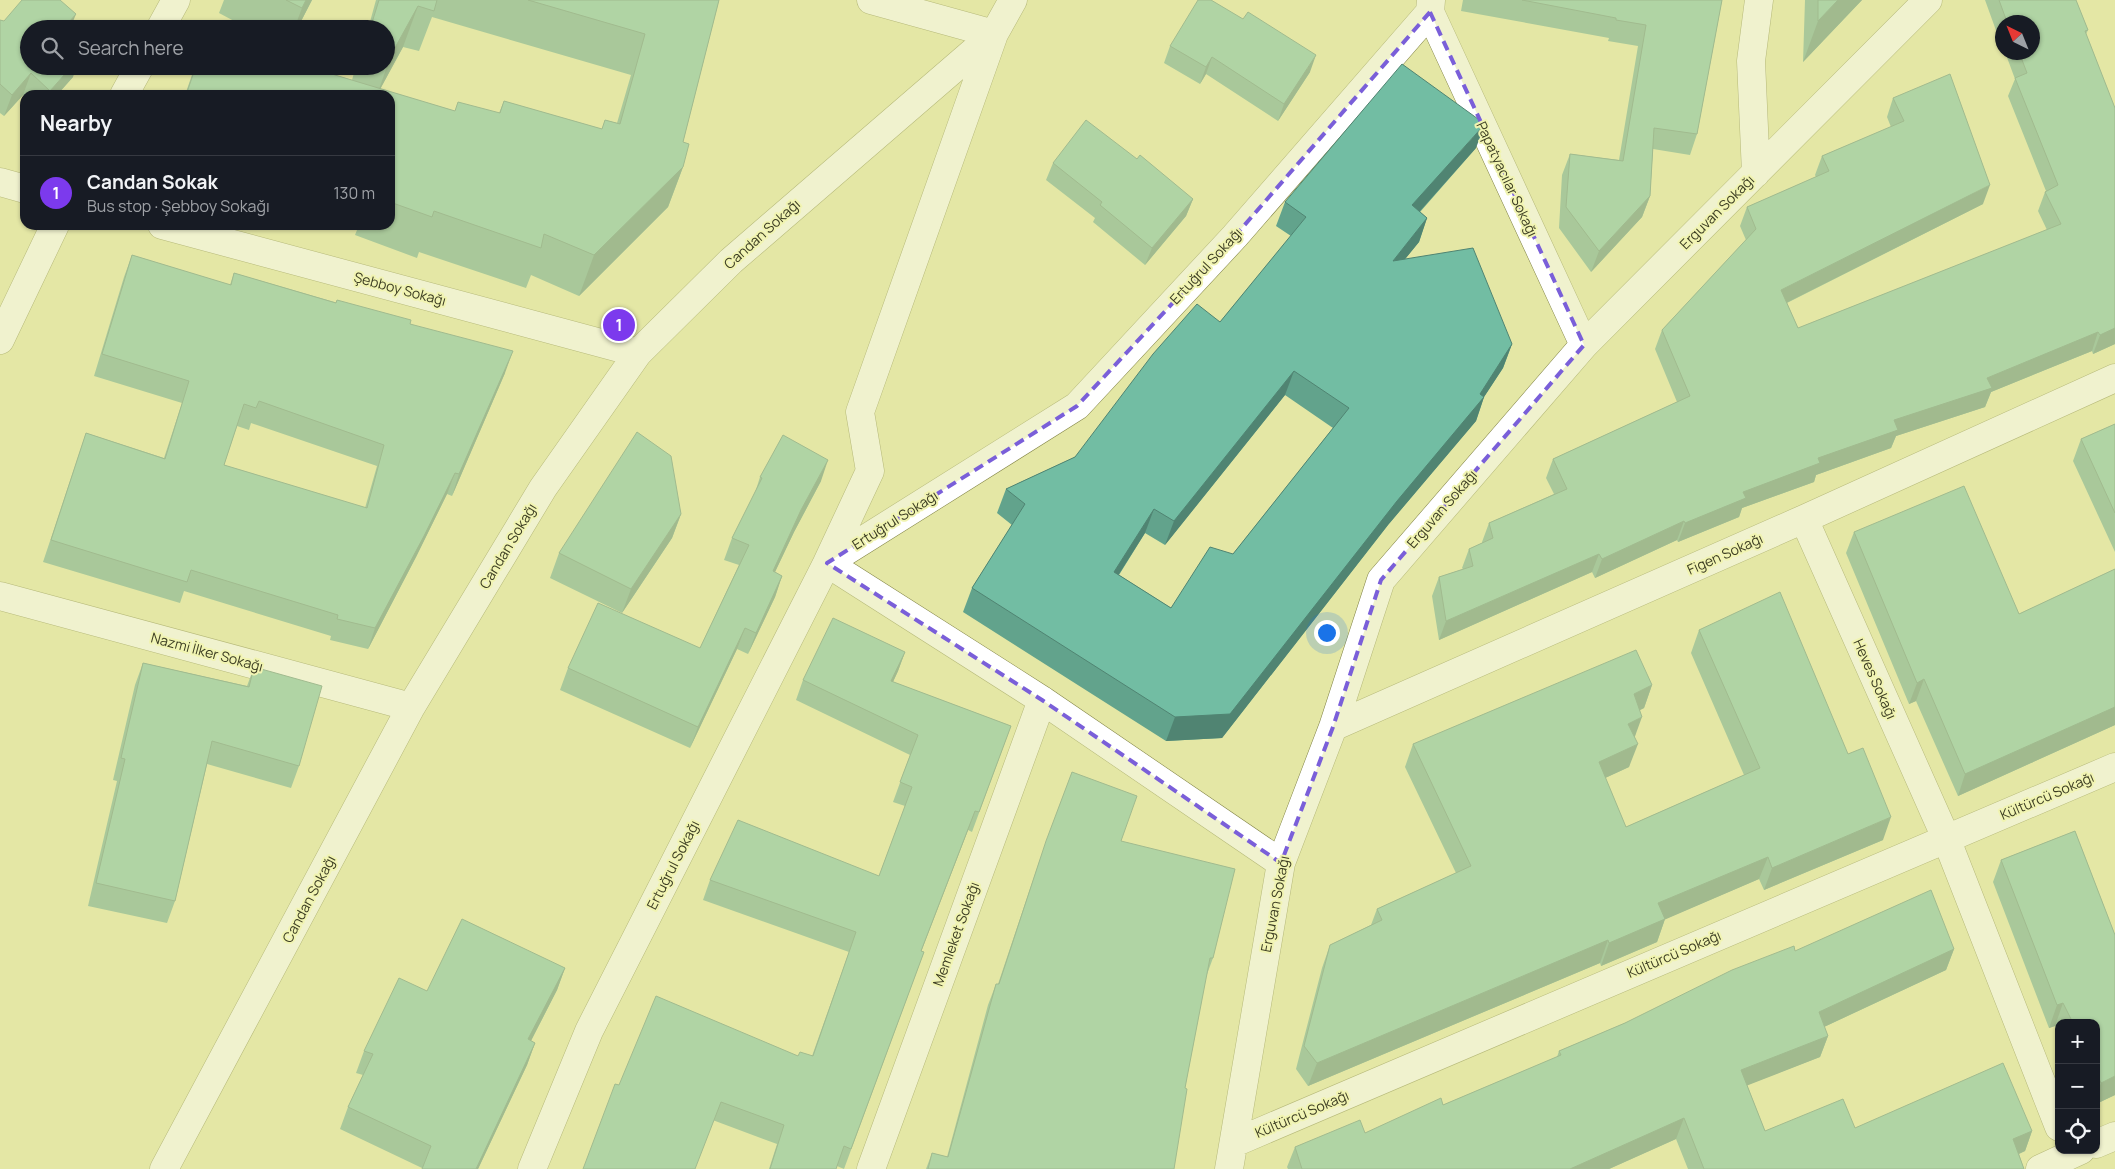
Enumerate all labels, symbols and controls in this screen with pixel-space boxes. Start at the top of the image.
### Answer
north arrow [1995,15,2040,60]
search box [20,20,395,75]
icon: search [38,34,66,62]
text: Search here [78,35,184,61]
text: Nearby [40,109,112,137]
street label: Papatyacılar Sokağı [1472,118,1543,240]
text: Candan Sokak [87,169,218,195]
street label: Erguvan Sokağı [1675,170,1758,253]
text: 1 [52,182,60,204]
text: 130 m [333,182,375,204]
street label: Candan Sokağı [719,194,804,273]
text: Bus stop · Şebboy Sokağı [87,195,270,217]
street label: Ertuğrul Sokağı [1165,223,1246,308]
street label: Şebboy Sokağı [352,267,448,310]
pin: 1 [603,306,635,344]
street label: Erguvan Sokağı [1402,465,1481,552]
street label: Ertuğrul Sokağı [848,486,941,554]
street label: Candan Sokağı [475,500,541,592]
street label: Figen Sokağı [1684,528,1766,579]
your location [1314,620,1340,646]
street label: Nazmi İlker Sokağı [149,627,265,676]
street label: Heves Sokağı [1849,636,1902,722]
street label: Kültürcü Sokağı [1997,767,2097,824]
street label: Ertuğrul Sokağı [642,817,703,913]
street label: Candan Sokağı [278,852,340,946]
street label: Erguvan Sokağı [1256,854,1293,954]
street label: Memleket Sokağı [928,879,983,989]
street label: Kültürcü Sokağı [1624,925,1724,982]
map controls [2055,1019,2100,1154]
button: + [2055,1019,2100,1064]
button: − [2055,1064,2100,1109]
street label: Kültürcü Sokağı [1252,1085,1352,1142]
button: locate [2055,1109,2100,1154]

